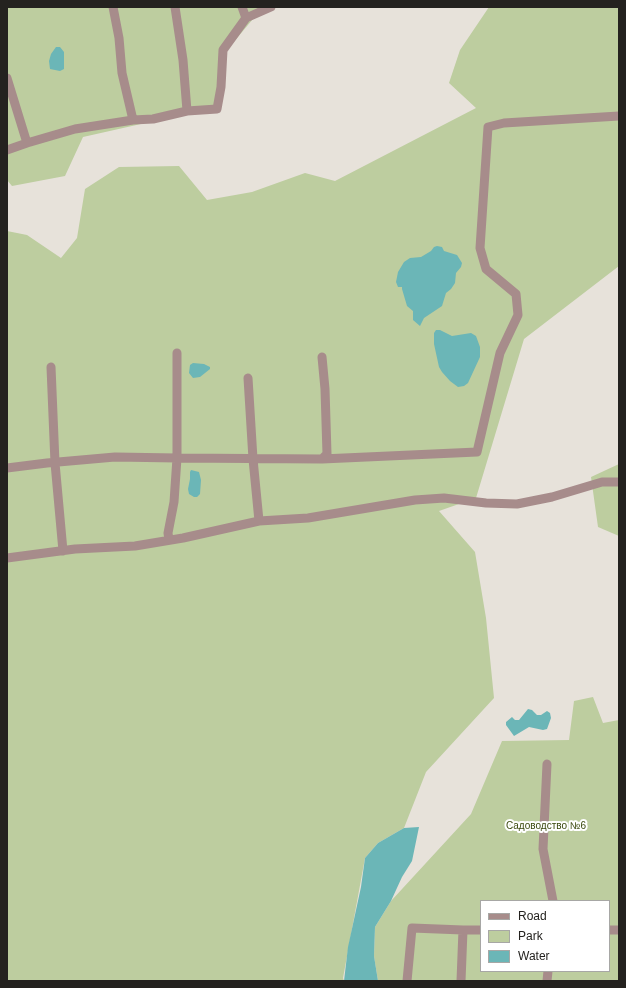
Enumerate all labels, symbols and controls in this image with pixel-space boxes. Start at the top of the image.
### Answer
park label: Садоводство №6 [506,820,586,832]
legend [480,900,610,972]
text: Road [518,909,547,923]
text: Park [518,929,543,943]
text: Water [518,949,550,963]

